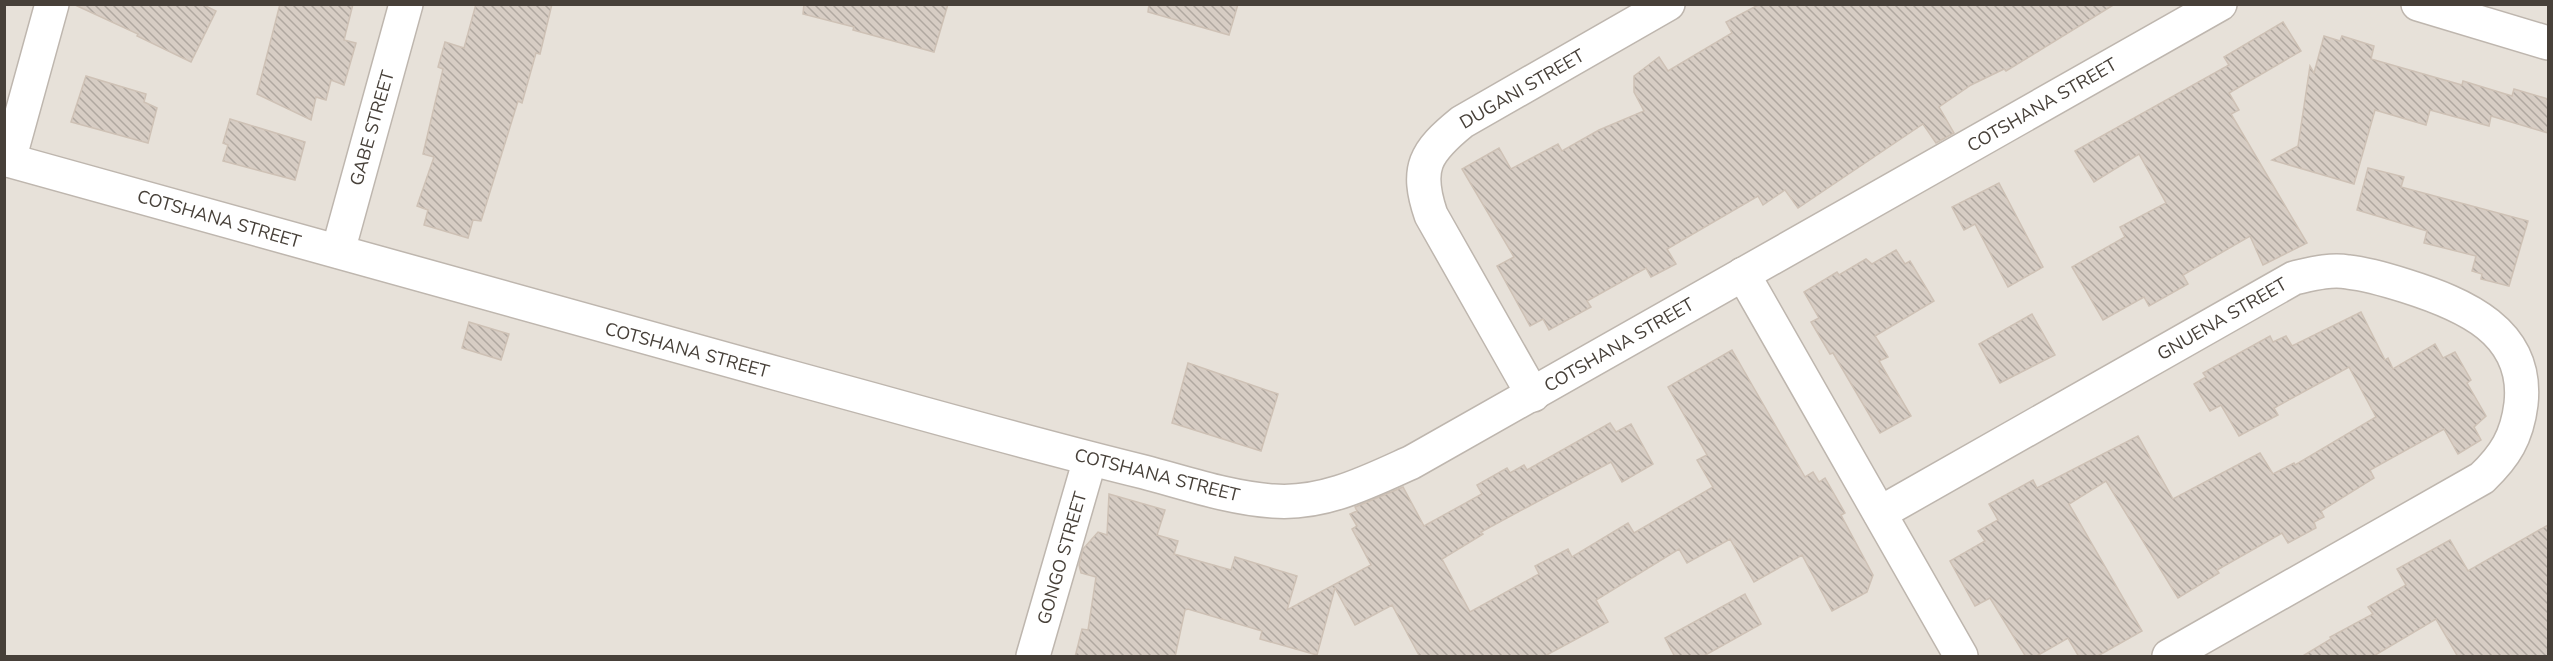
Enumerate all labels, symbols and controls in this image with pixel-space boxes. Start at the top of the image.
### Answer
street label: DUGANI STREET [1455,43,1589,135]
street label: COTSHANA STREET [1963,52,2121,158]
street label: GABE STREET [344,67,400,188]
street label: COTSHANA STREET [134,184,304,254]
street label: GNUENA STREET [2153,272,2291,366]
street label: COTSHANA STREET [1540,292,1698,398]
street label: COTSHANA STREET [602,316,772,384]
street label: COTSHANA STREET [1072,443,1242,507]
street label: GONGO STREET [1032,489,1092,627]

